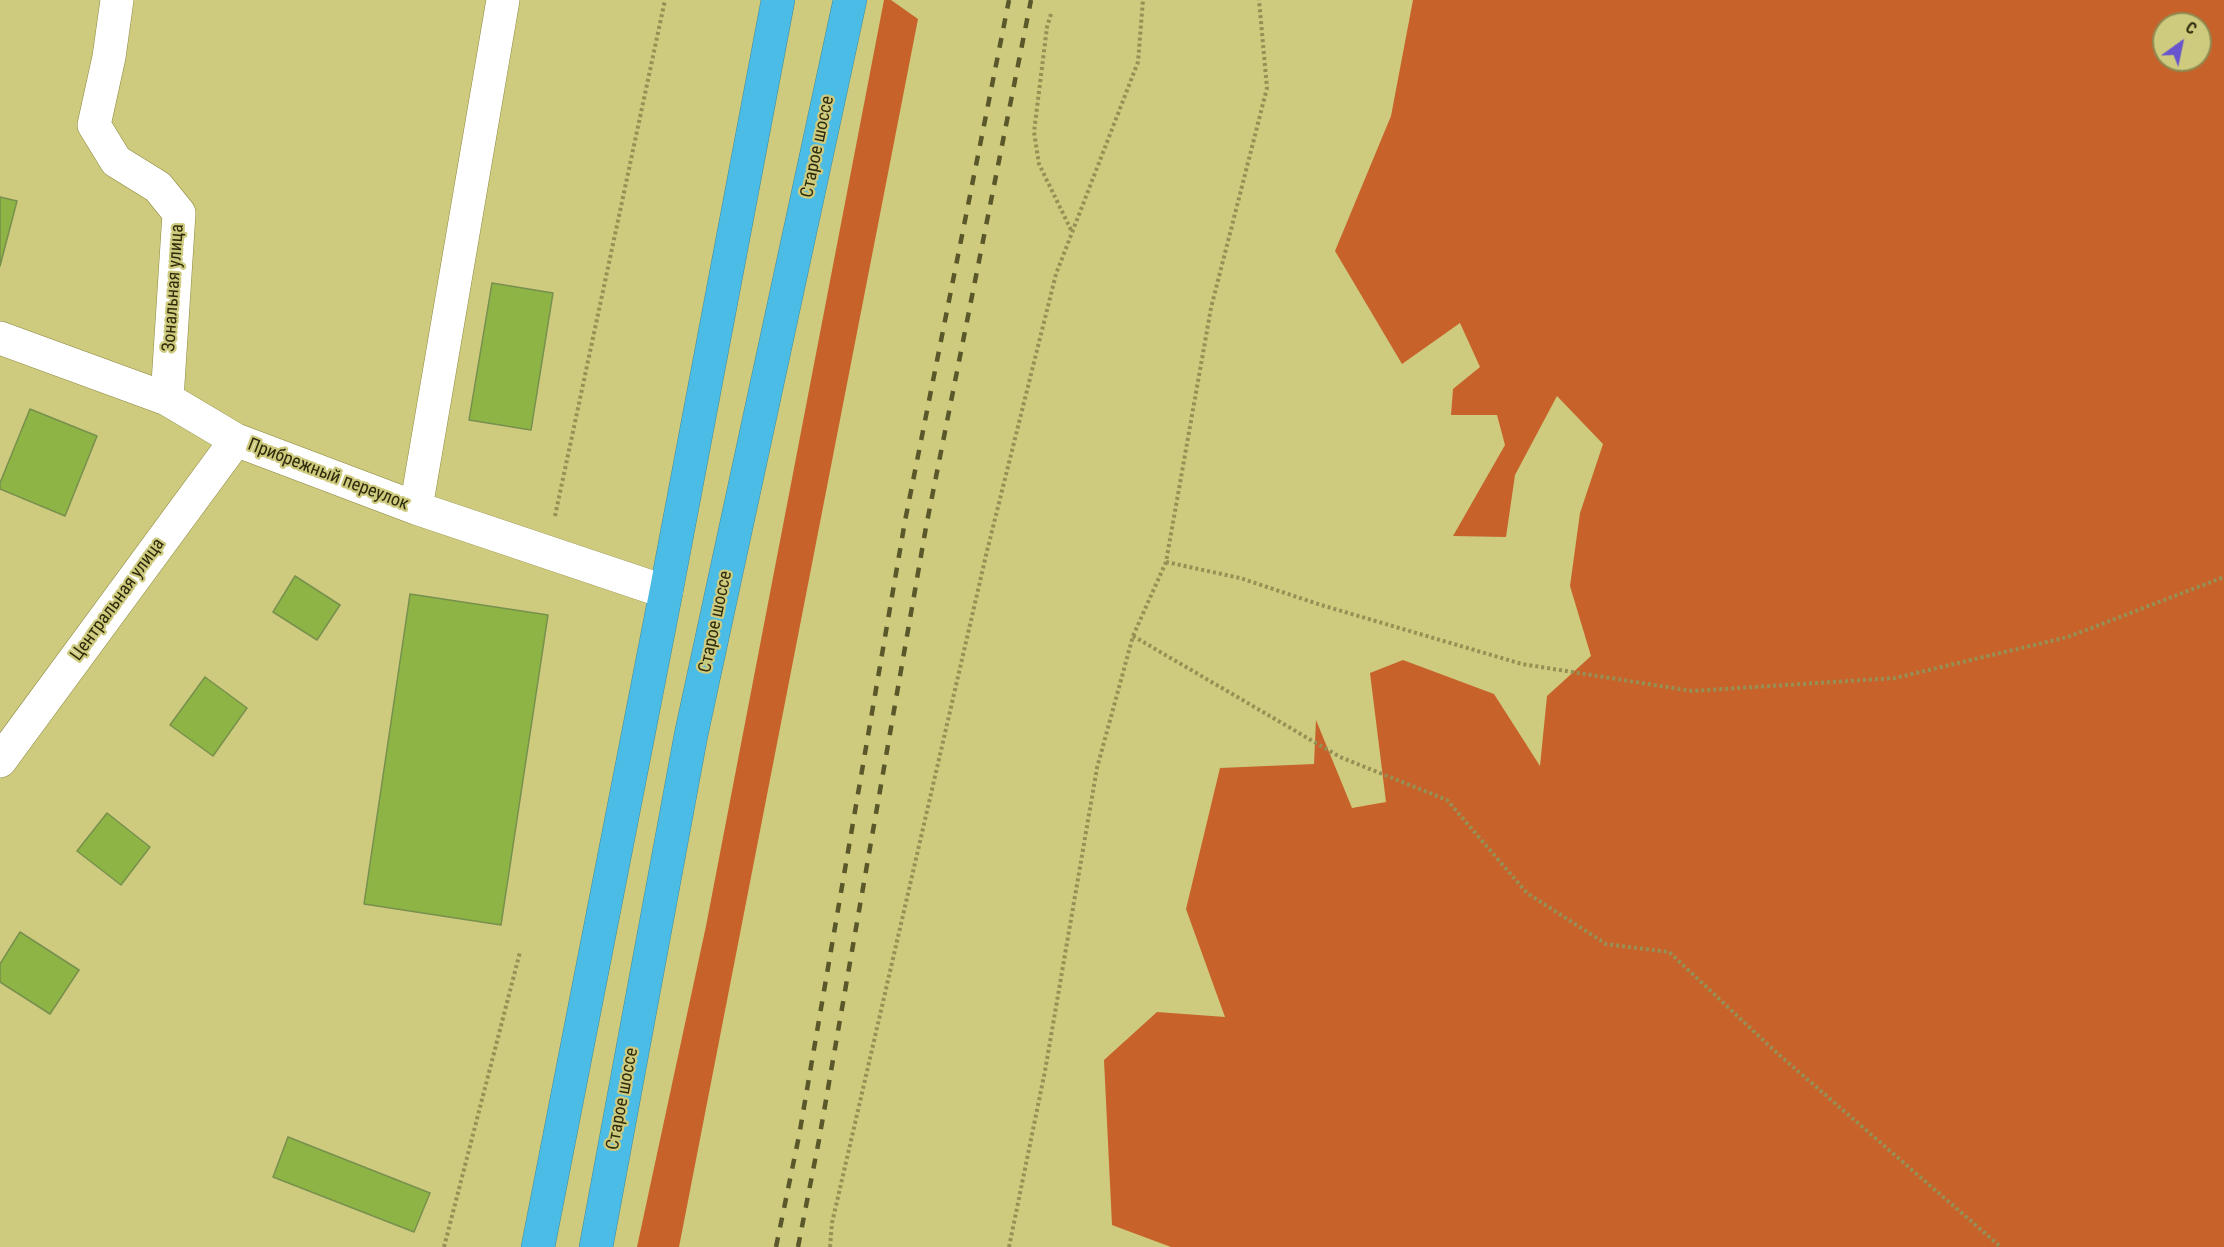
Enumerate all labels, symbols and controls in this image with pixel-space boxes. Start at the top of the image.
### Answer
north arrow [2152,12,2212,72]
text: С [2182,18,2200,39]
street label: Старое шоссе [797,94,839,200]
street label: Зональная улица [159,223,189,353]
street label: Прибрежный переулок [245,434,411,516]
street label: Центральная улица [66,535,170,665]
street label: Старое шоссе [695,569,737,675]
street label: Старое шоссе [603,1046,643,1152]

